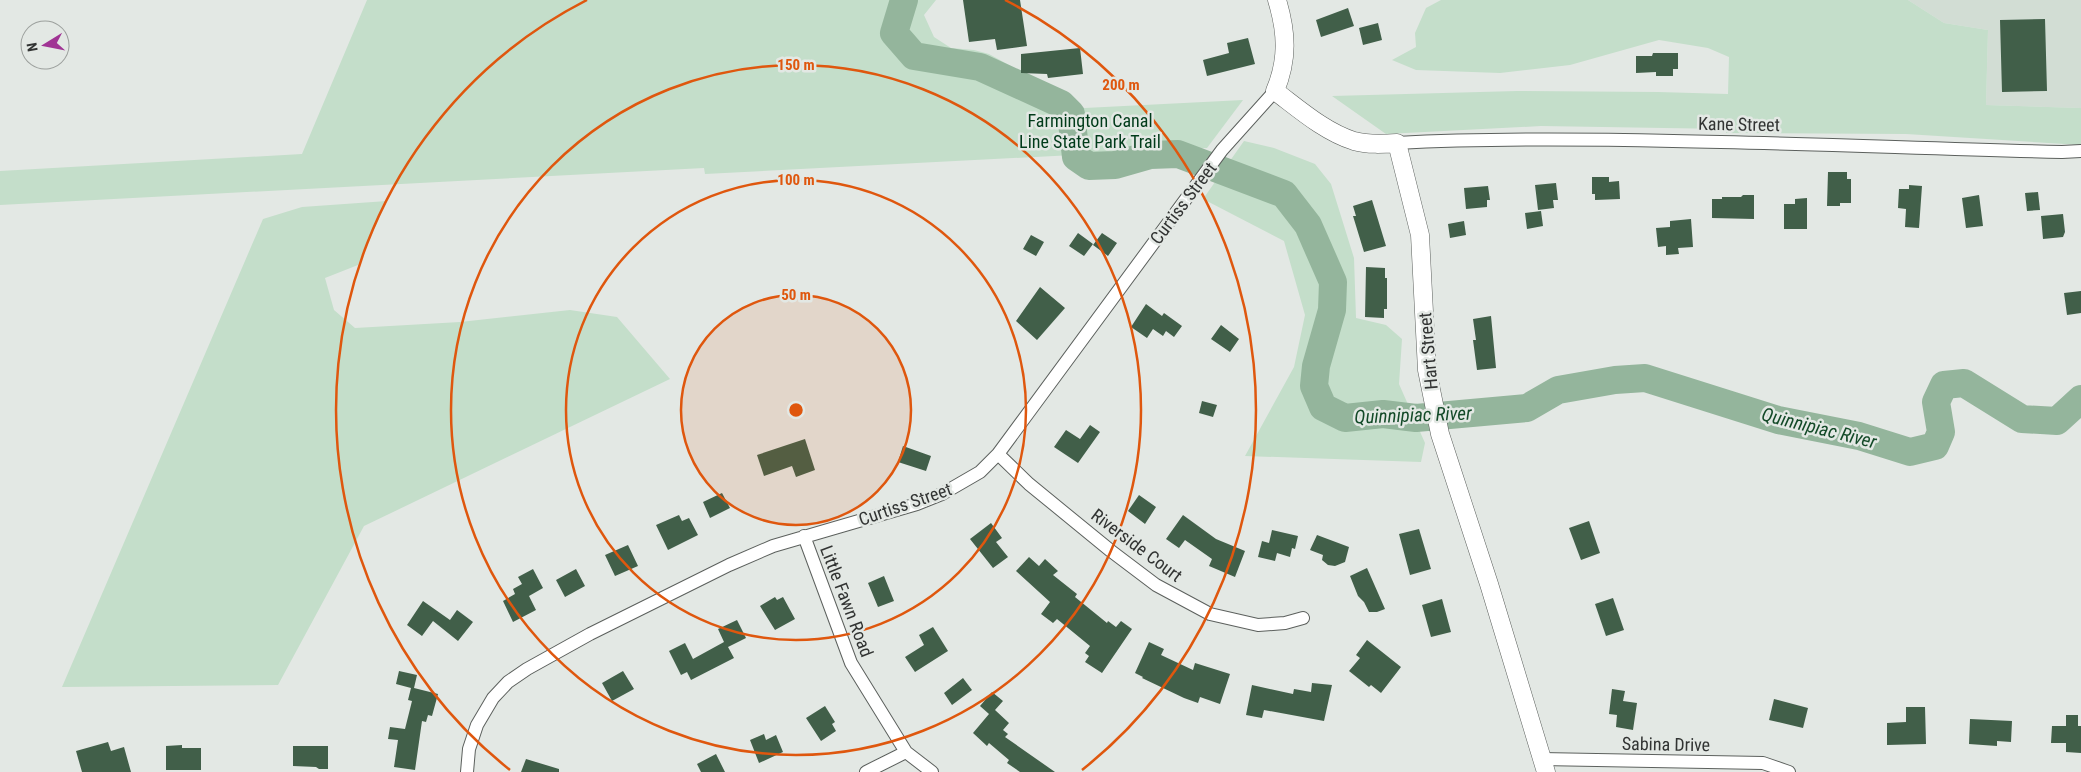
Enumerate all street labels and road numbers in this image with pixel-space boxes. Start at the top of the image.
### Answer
street label: Kane Street [1698,113,1780,135]
street label: Curtiss Street [1145,158,1221,248]
street label: Hart Street [1414,312,1442,390]
street label: Curtiss Street [856,478,954,530]
street label: Riverside Court [1087,504,1187,586]
street label: Little Fawn Road [816,542,878,660]
street label: Sabina Drive [1622,733,1710,755]

